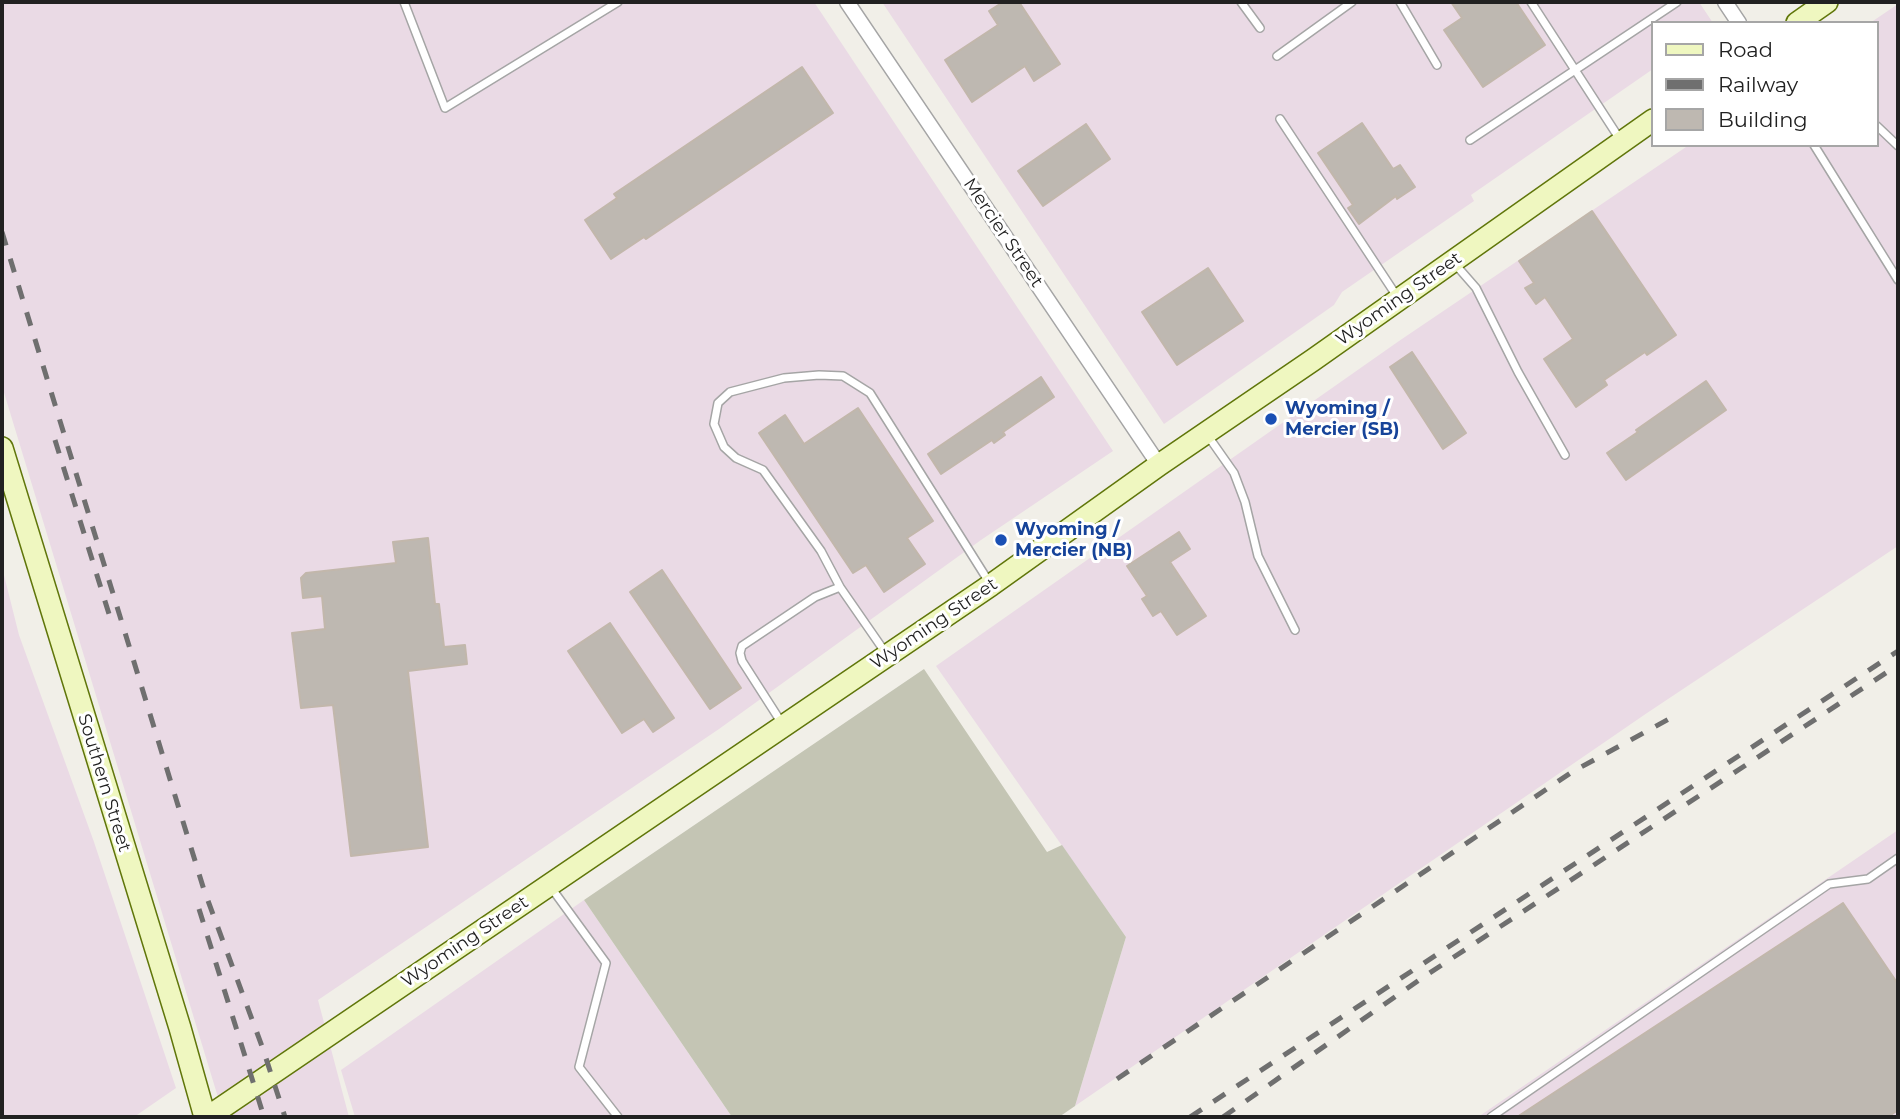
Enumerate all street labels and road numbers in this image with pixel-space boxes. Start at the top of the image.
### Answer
street label: Mercier Street [959,174,1047,292]
street label: Wyoming Street [1332,248,1466,350]
street label: Wyoming Street [866,574,1002,674]
street label: Southern Street [73,711,135,855]
street label: Wyoming Street [397,892,533,992]

